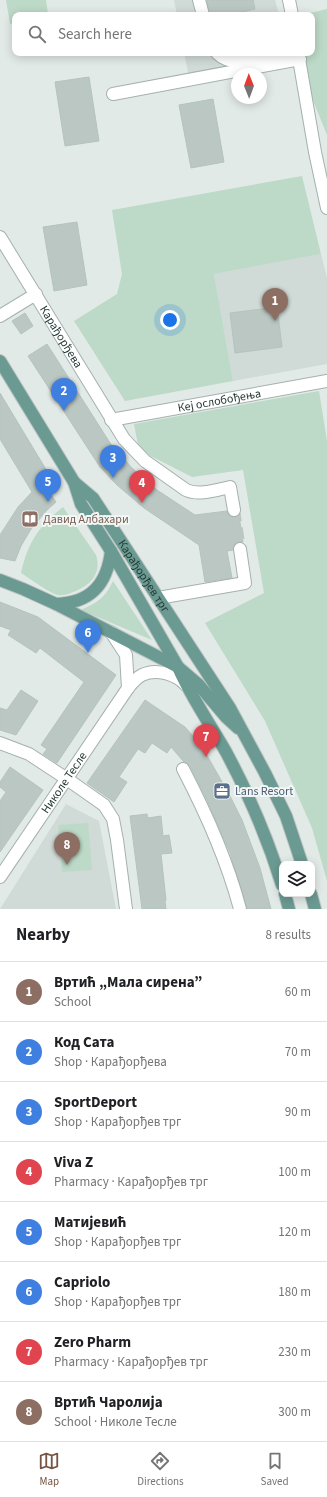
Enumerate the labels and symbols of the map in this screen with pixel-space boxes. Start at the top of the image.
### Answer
north arrow [231,68,267,104]
pin: 1 [262,288,288,321]
street label: Карађорђева [35,303,86,371]
your location [160,310,180,330]
pin: 2 [51,378,77,411]
street label: Кеј ослобођења [176,385,262,417]
pin: 3 [100,445,126,478]
pin: 5 [35,469,61,502]
pin: 4 [129,470,155,503]
library icon: Давид Албахари [20,509,40,529]
place label: Давид Албахари [43,511,129,528]
street label: Карађорђев трг [113,537,174,616]
pin: 6 [75,620,101,653]
pin: 7 [193,724,219,757]
street label: Николе Тесле [37,749,91,817]
office icon: Lans Resort [212,781,232,801]
place label: Lans Resort [235,783,293,800]
pin: 8 [54,832,80,865]

